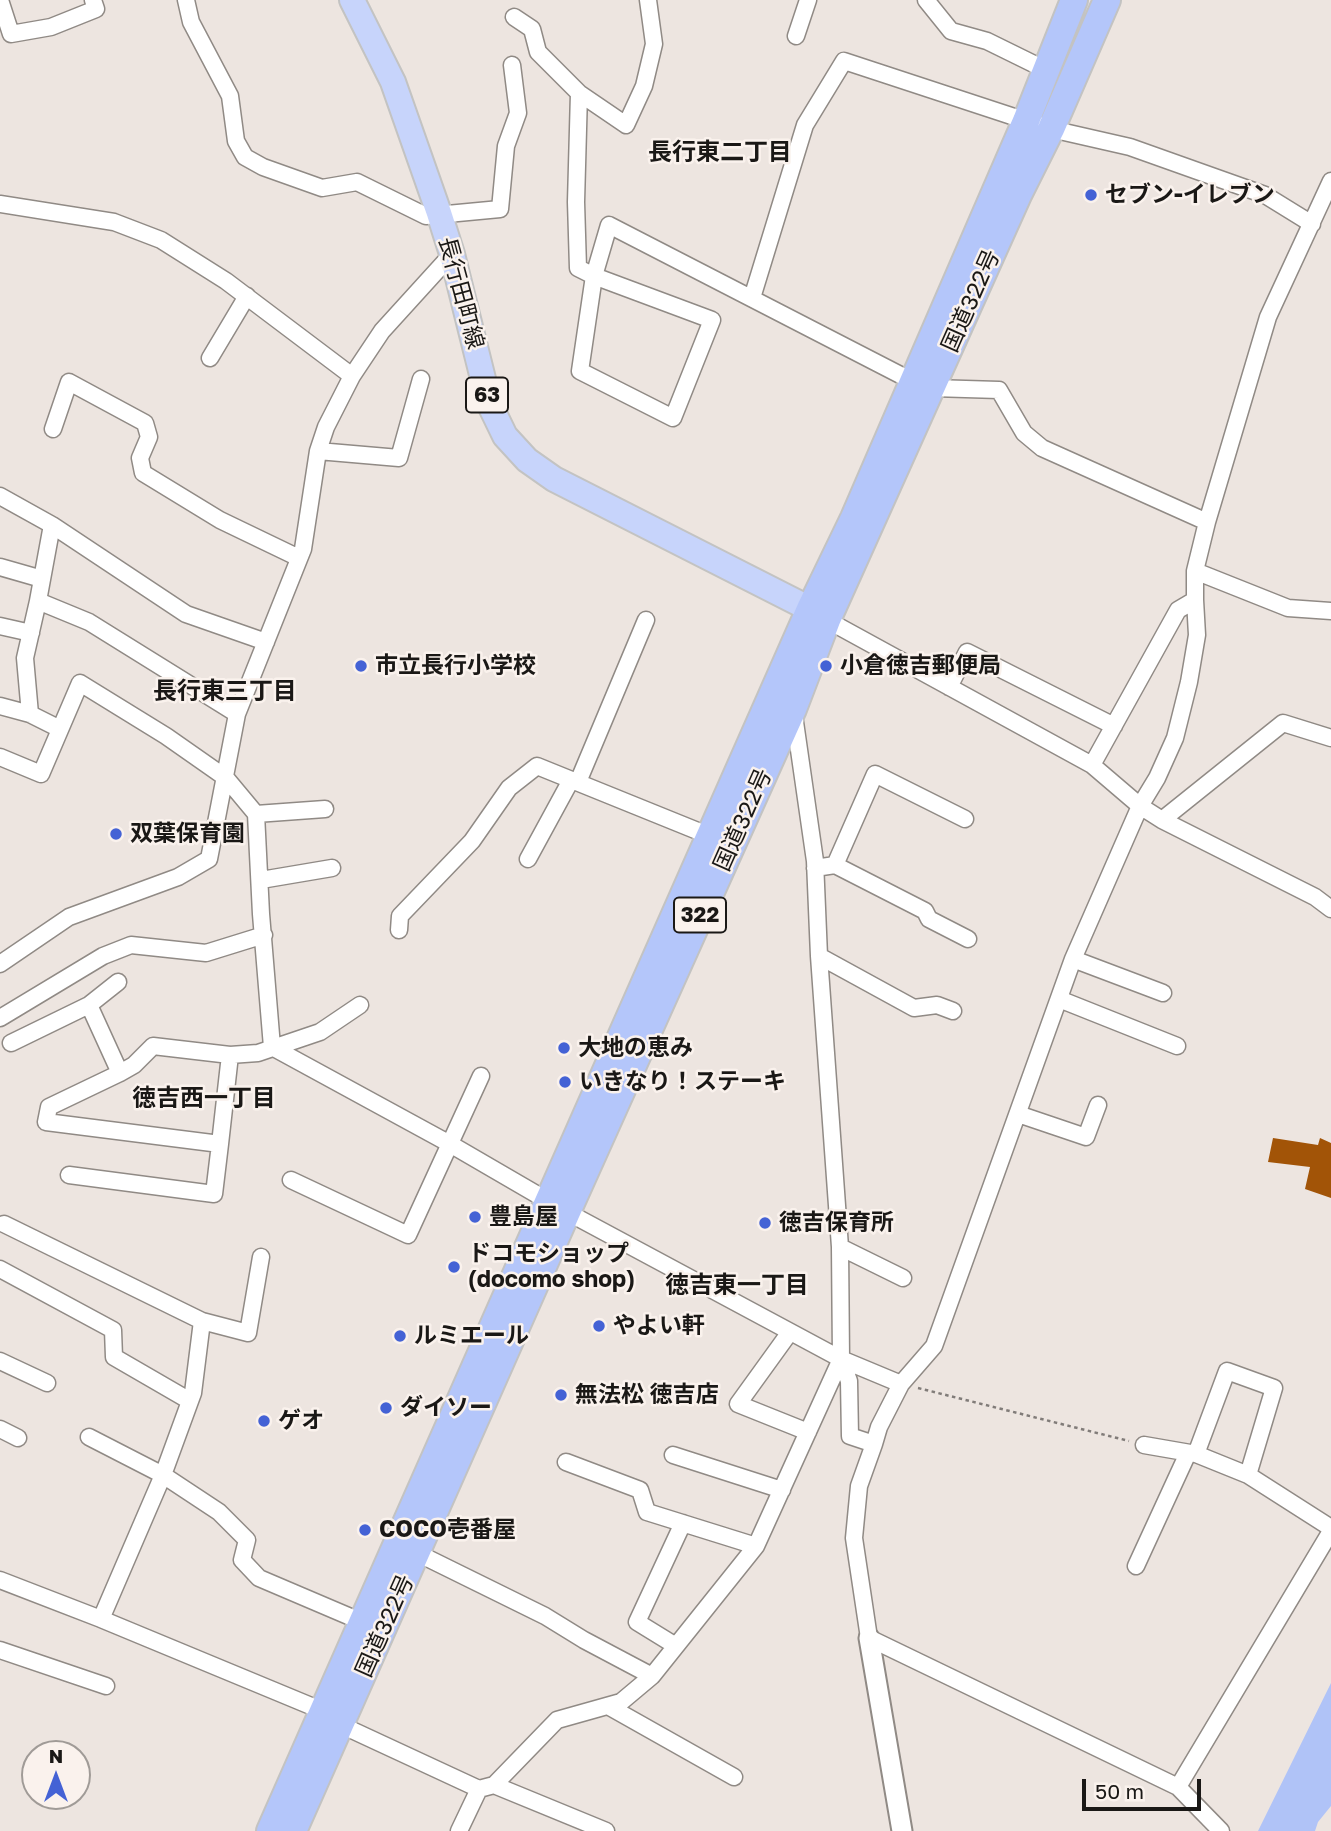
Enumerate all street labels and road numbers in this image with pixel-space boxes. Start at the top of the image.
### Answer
street label: 長行田町線 [433,234,489,352]
street label: 国道322号 [936,246,1006,356]
road number: 63 [466,378,508,412]
street label: 国道322号 [708,765,778,875]
road number: 322 [674,898,726,932]
street label: 国道322号 [350,1571,420,1681]

